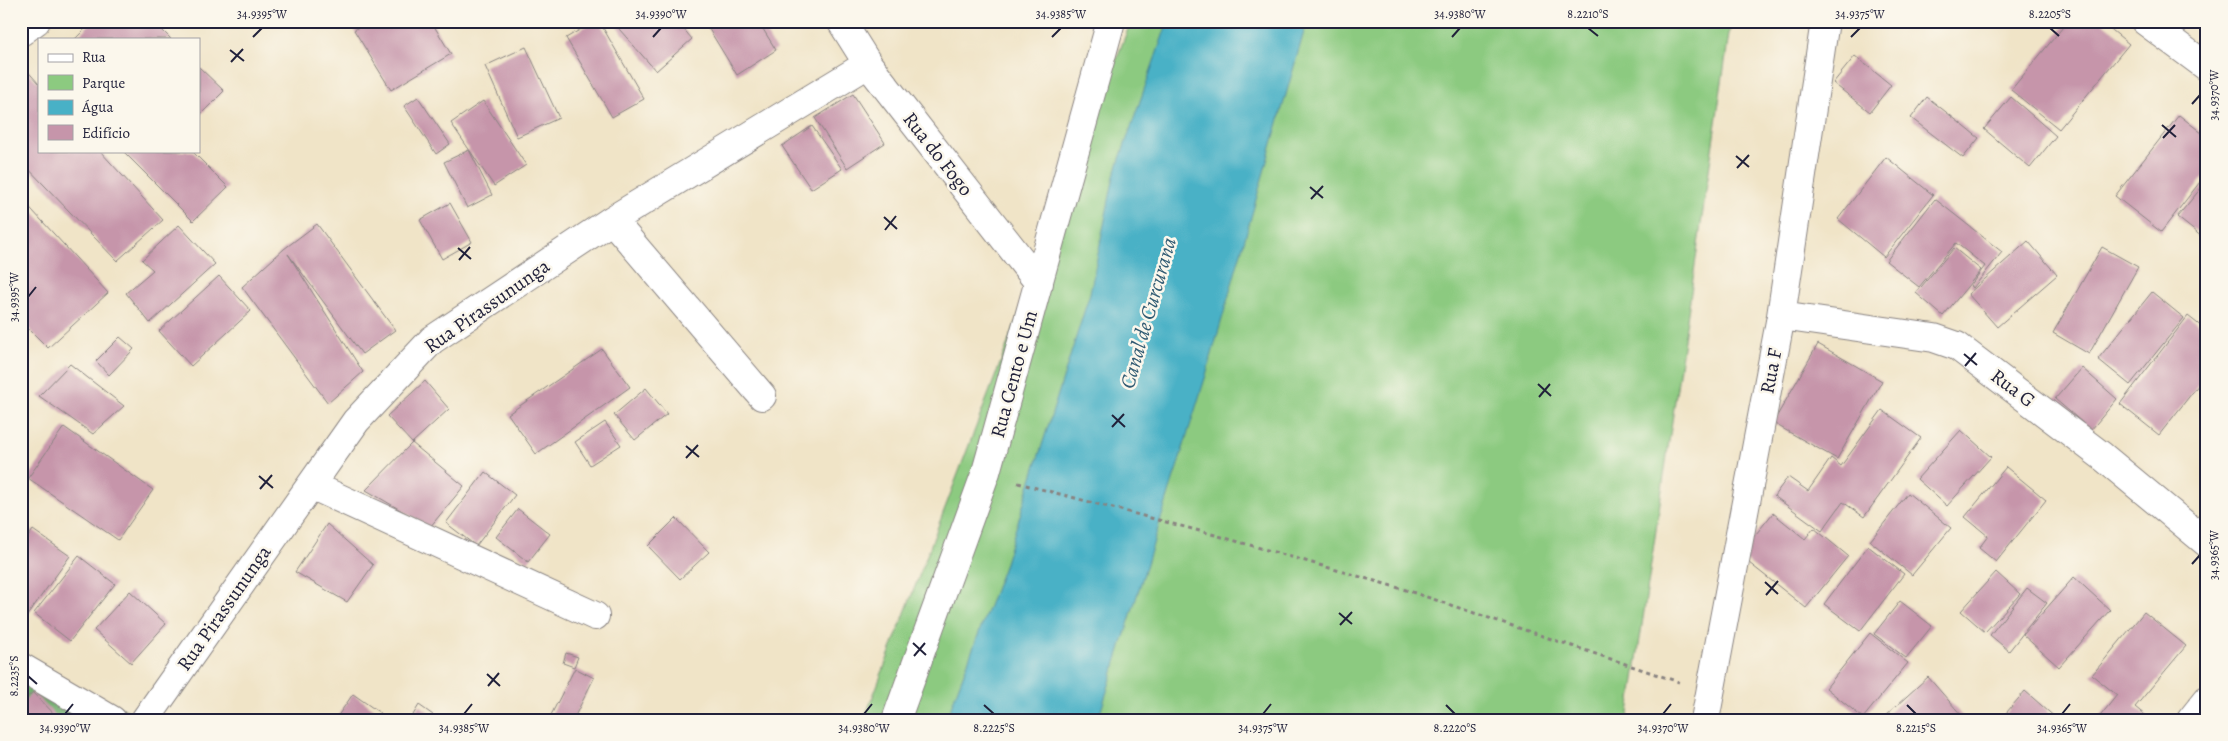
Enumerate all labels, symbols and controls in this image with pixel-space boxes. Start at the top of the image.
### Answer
text: 34.9395°W [237,6,288,22]
text: 34.9390°W [635,6,687,22]
text: 34.9385°W [1036,6,1087,22]
text: 34.9380°W [1434,6,1487,22]
text: 8.2210°S [1567,6,1609,22]
text: 34.9375°W [1835,6,1886,22]
text: 8.2205°S [2029,6,2071,22]
legend [38,38,200,152]
text: Rua [82,47,106,67]
text: 34.9370°W [2206,69,2222,120]
text: Parque [82,73,125,93]
text: Água [81,97,113,117]
street label: Rua do Fogo [897,106,979,202]
text: Edifício [82,123,130,143]
water label: Canal de Curcurana [1113,234,1183,392]
street label: Rua Pirassununga [419,252,556,359]
text: 34.9395°W [6,271,22,322]
street label: Rua Cento e Um [984,307,1044,441]
street label: Rua F [1753,346,1789,396]
street label: Rua G [1985,362,2041,414]
text: 34.9365°W [2206,529,2222,580]
street label: Rua Pirassununga [171,539,278,676]
text: 8.2235°S [6,655,22,697]
text: 34.9390°W [39,720,91,736]
text: 34.9385°W [439,720,490,736]
text: 34.9380°W [838,720,891,736]
text: 8.2225°S [973,720,1015,736]
text: 34.9375°W [1238,720,1289,736]
text: 8.2220°S [1434,720,1476,736]
text: 34.9370°W [1638,720,1689,736]
text: 8.2215°S [1896,720,1936,736]
text: 34.9365°W [2037,720,2088,736]

